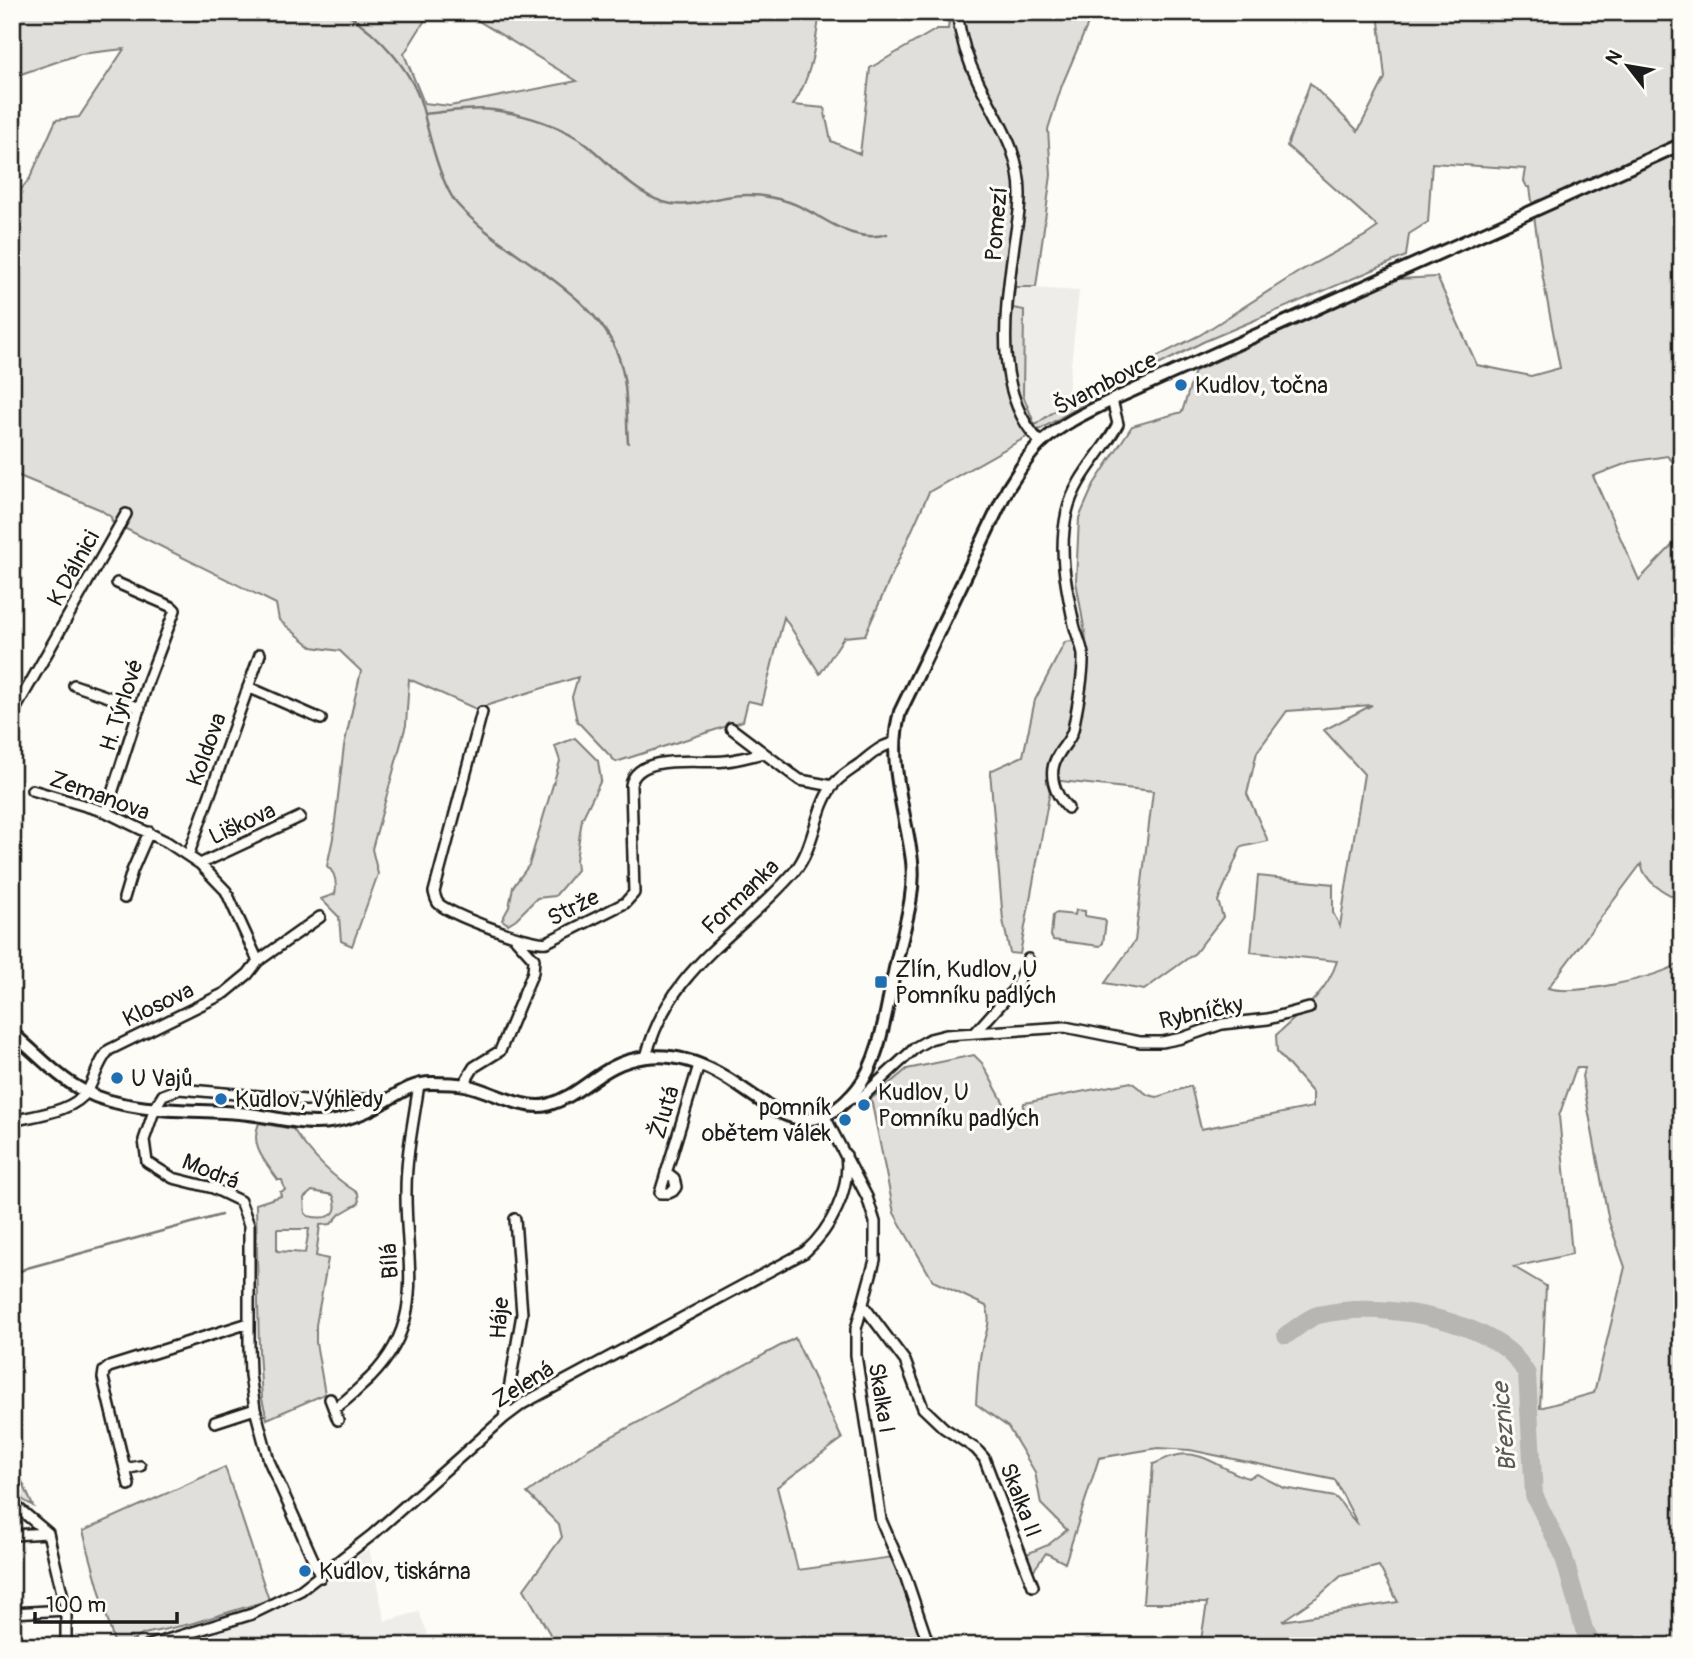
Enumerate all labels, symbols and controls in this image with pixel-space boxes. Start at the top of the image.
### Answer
north arrow [1592,32,1662,102]
text: N [1601,46,1628,69]
street label: Pomezí [979,186,1014,262]
street label: Švambovce [1048,344,1162,422]
place label: Kudlov, točna [1195,371,1328,400]
marker: Kudlov, točna [1173,377,1189,393]
street label: K Dálnici [41,525,106,611]
street label: H. Týrlové [93,655,150,755]
street label: Koldova [180,709,233,790]
street label: Zemanova [46,764,154,827]
street label: Liškova [204,795,280,851]
street label: Formanka [695,852,785,940]
street label: Strže [542,882,605,933]
place label: Zlín, Kudlov, U Pomníku padlých [895,955,1056,1010]
marker: Zlín, Kudlov, U Pomníku padlých [873,974,889,990]
street label: Klosova [118,975,198,1034]
street label: Rybníčky [1156,989,1246,1036]
place label: U Vajů [131,1064,193,1093]
marker: U Vajů [109,1070,125,1086]
place label: Kudlov, U Pomníku padlých [878,1078,1039,1133]
street label: Žlutá [643,1082,686,1142]
place label: Kudlov, Výhledy [235,1085,383,1114]
marker: Kudlov, Výhledy [213,1091,229,1107]
place label: pomník obětem válek [702,1093,831,1148]
marker: Kudlov, U Pomníku padlých [856,1097,872,1113]
marker: pomník obětem válek [837,1112,853,1128]
street label: Modrá [178,1147,244,1196]
street label: Bílá [374,1242,405,1280]
street label: Háje [484,1295,515,1340]
street label: Zelená [487,1354,559,1415]
street label: Skalka I [862,1361,901,1435]
water label: Březnice [1486,1379,1523,1473]
street label: Skalka II [993,1459,1048,1542]
place label: Kudlov, tiskárna [319,1557,471,1586]
marker: Kudlov, tiskárna [297,1563,313,1579]
scale bar [35,1581,177,1625]
text: 100 m [46,1592,106,1619]

